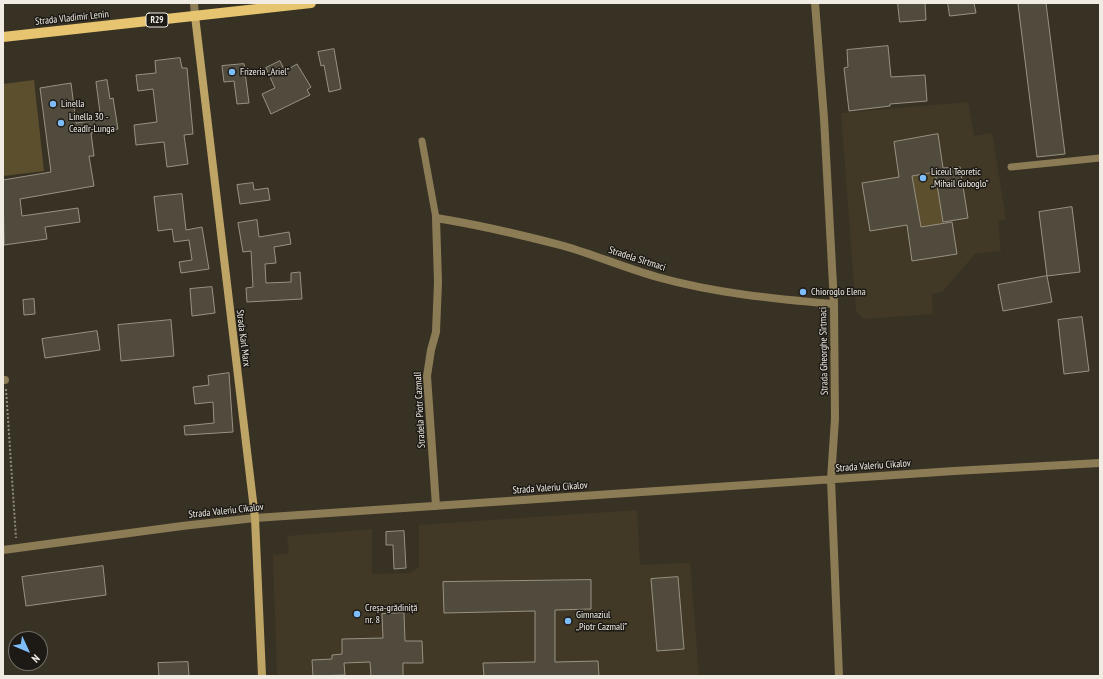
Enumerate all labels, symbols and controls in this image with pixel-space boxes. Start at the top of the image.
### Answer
street label: Strada Vladimir Lenin [35,8,109,28]
road number: R29 [146,13,168,27]
place label: Frizeria „Ariel” [240,66,290,78]
marker: Frizeria „Ariel” [227,67,237,77]
place label: Linella [61,98,84,110]
marker: Linella [48,99,58,109]
place label: Linella 30 - Ceadîr-Lunga [69,111,115,134]
marker: Linella 30 - Ceadîr-Lunga [56,118,66,128]
place label: Liceul Teoretic „Mihail Guboglo” [931,166,989,190]
marker: Liceul Teoretic „Mihail Guboglo” [918,173,928,183]
street label: Stradela Sîrtmaci [607,244,667,274]
place label: Chioroglo Elena [811,286,866,298]
marker: Chioroglo Elena [798,287,808,297]
street label: Strada Gheorghe Sîrtmaci [817,307,831,395]
street label: Strada Karl Marx [234,309,252,367]
street label: Stradela Piotr Cazmalî [412,372,428,448]
street label: Strada Valeriu Cikalov [835,457,911,475]
street label: Strada Valeriu Cikalov [512,479,588,497]
street label: Strada Valeriu Cikalov [188,501,264,521]
place label: Creșa-grădiniță nr. 8 [365,602,417,626]
marker: Creșa-grădiniță nr. 8 [352,609,362,619]
place label: Gimnaziul „Piotr Cazmalî” [576,609,627,632]
marker: Gimnaziul „Piotr Cazmalî” [563,616,573,626]
north arrow [8,631,48,671]
text: N [29,652,43,666]

